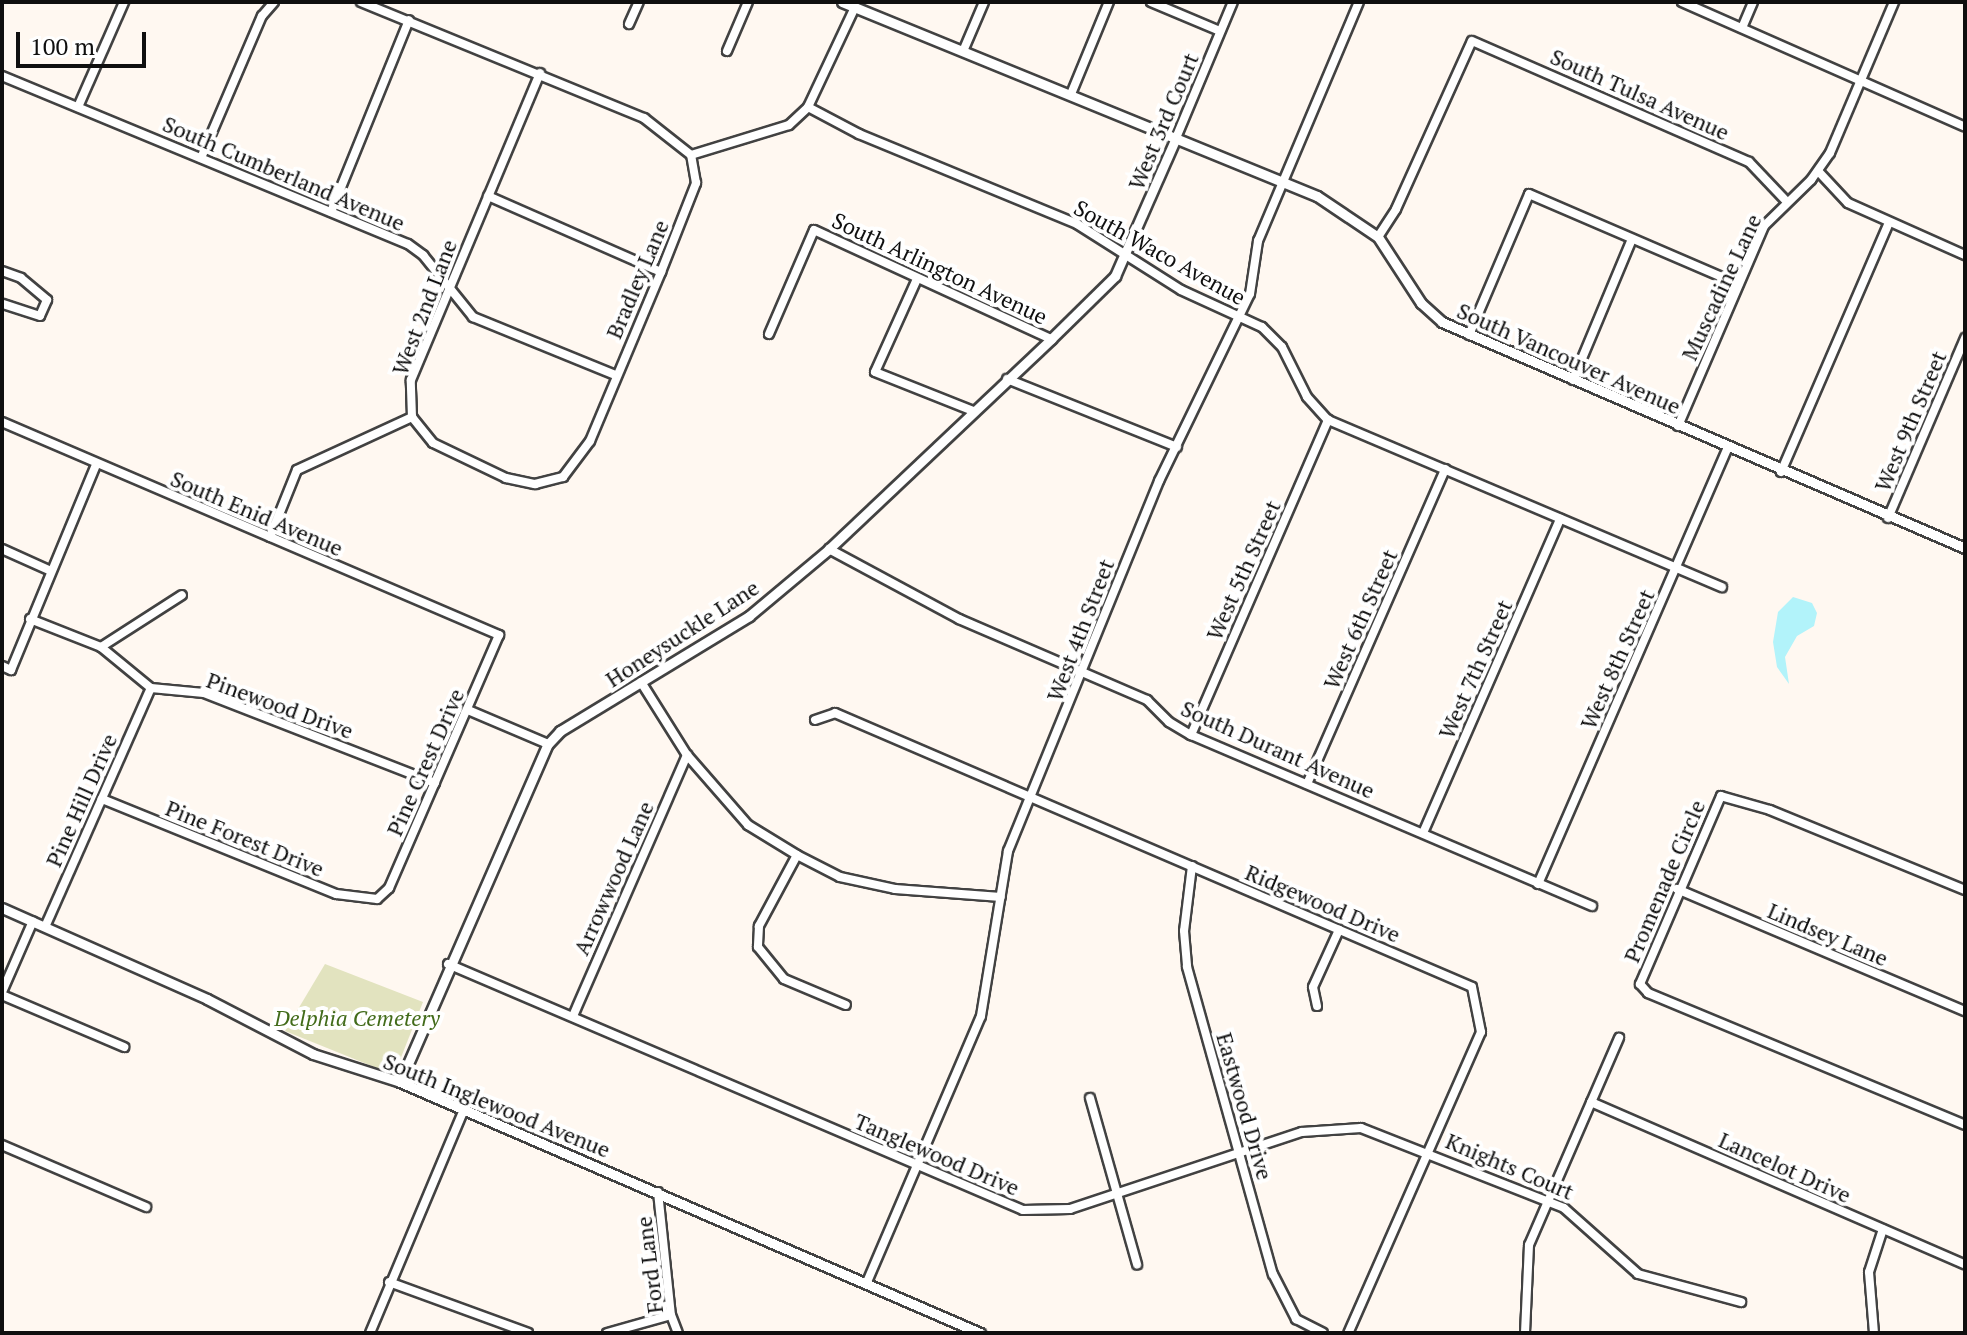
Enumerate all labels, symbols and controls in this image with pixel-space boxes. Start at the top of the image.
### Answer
scale bar [20,16,150,66]
text: 100 m [30,30,95,62]
street label: South Tulsa Avenue [1546,43,1734,145]
street label: West 3rd Court [1122,49,1204,193]
street label: South Cumberland Avenue [159,110,409,236]
street label: South Waco Avenue [1069,194,1251,310]
street label: South Arlington Avenue [828,206,1052,330]
street label: Muscadine Lane [1676,210,1766,364]
street label: Bradley Lane [600,216,674,342]
street label: West 2nd Lane [386,236,462,378]
street label: South Vancouver Avenue [1453,297,1685,419]
street label: West 9th Street [1869,347,1951,495]
street label: South Enid Avenue [167,465,347,561]
street label: West 5th Street [1200,496,1286,644]
street label: West 6th Street [1317,545,1403,693]
street label: West 4th Street [1041,555,1119,705]
street label: Honeysuckle Lane [601,574,763,692]
street label: West 8th Street [1574,585,1660,733]
street label: West 7th Street [1433,596,1517,742]
street label: Pinewood Drive [203,666,357,744]
street label: Pine Crest Drive [381,684,469,840]
street label: South Durant Avenue [1177,694,1379,804]
street label: Pine Hill Drive [40,729,122,871]
street label: Pine Forest Drive [162,794,328,882]
street label: Promenade Circle [1618,796,1710,966]
street label: Arrowwood Lane [567,797,659,959]
street label: Ridgewood Drive [1242,859,1404,947]
street label: Lindsey Lane [1764,897,1892,971]
park label: Delphia Cemetery [274,1005,440,1031]
street label: Eastwood Drive [1211,1029,1279,1183]
street label: South Inglewood Avenue [380,1047,614,1163]
street label: Tanglewood Drive [851,1107,1023,1201]
street label: Lancelot Drive [1715,1126,1855,1208]
street label: Knights Court [1442,1127,1578,1205]
street label: Ford Lane [630,1215,668,1315]

